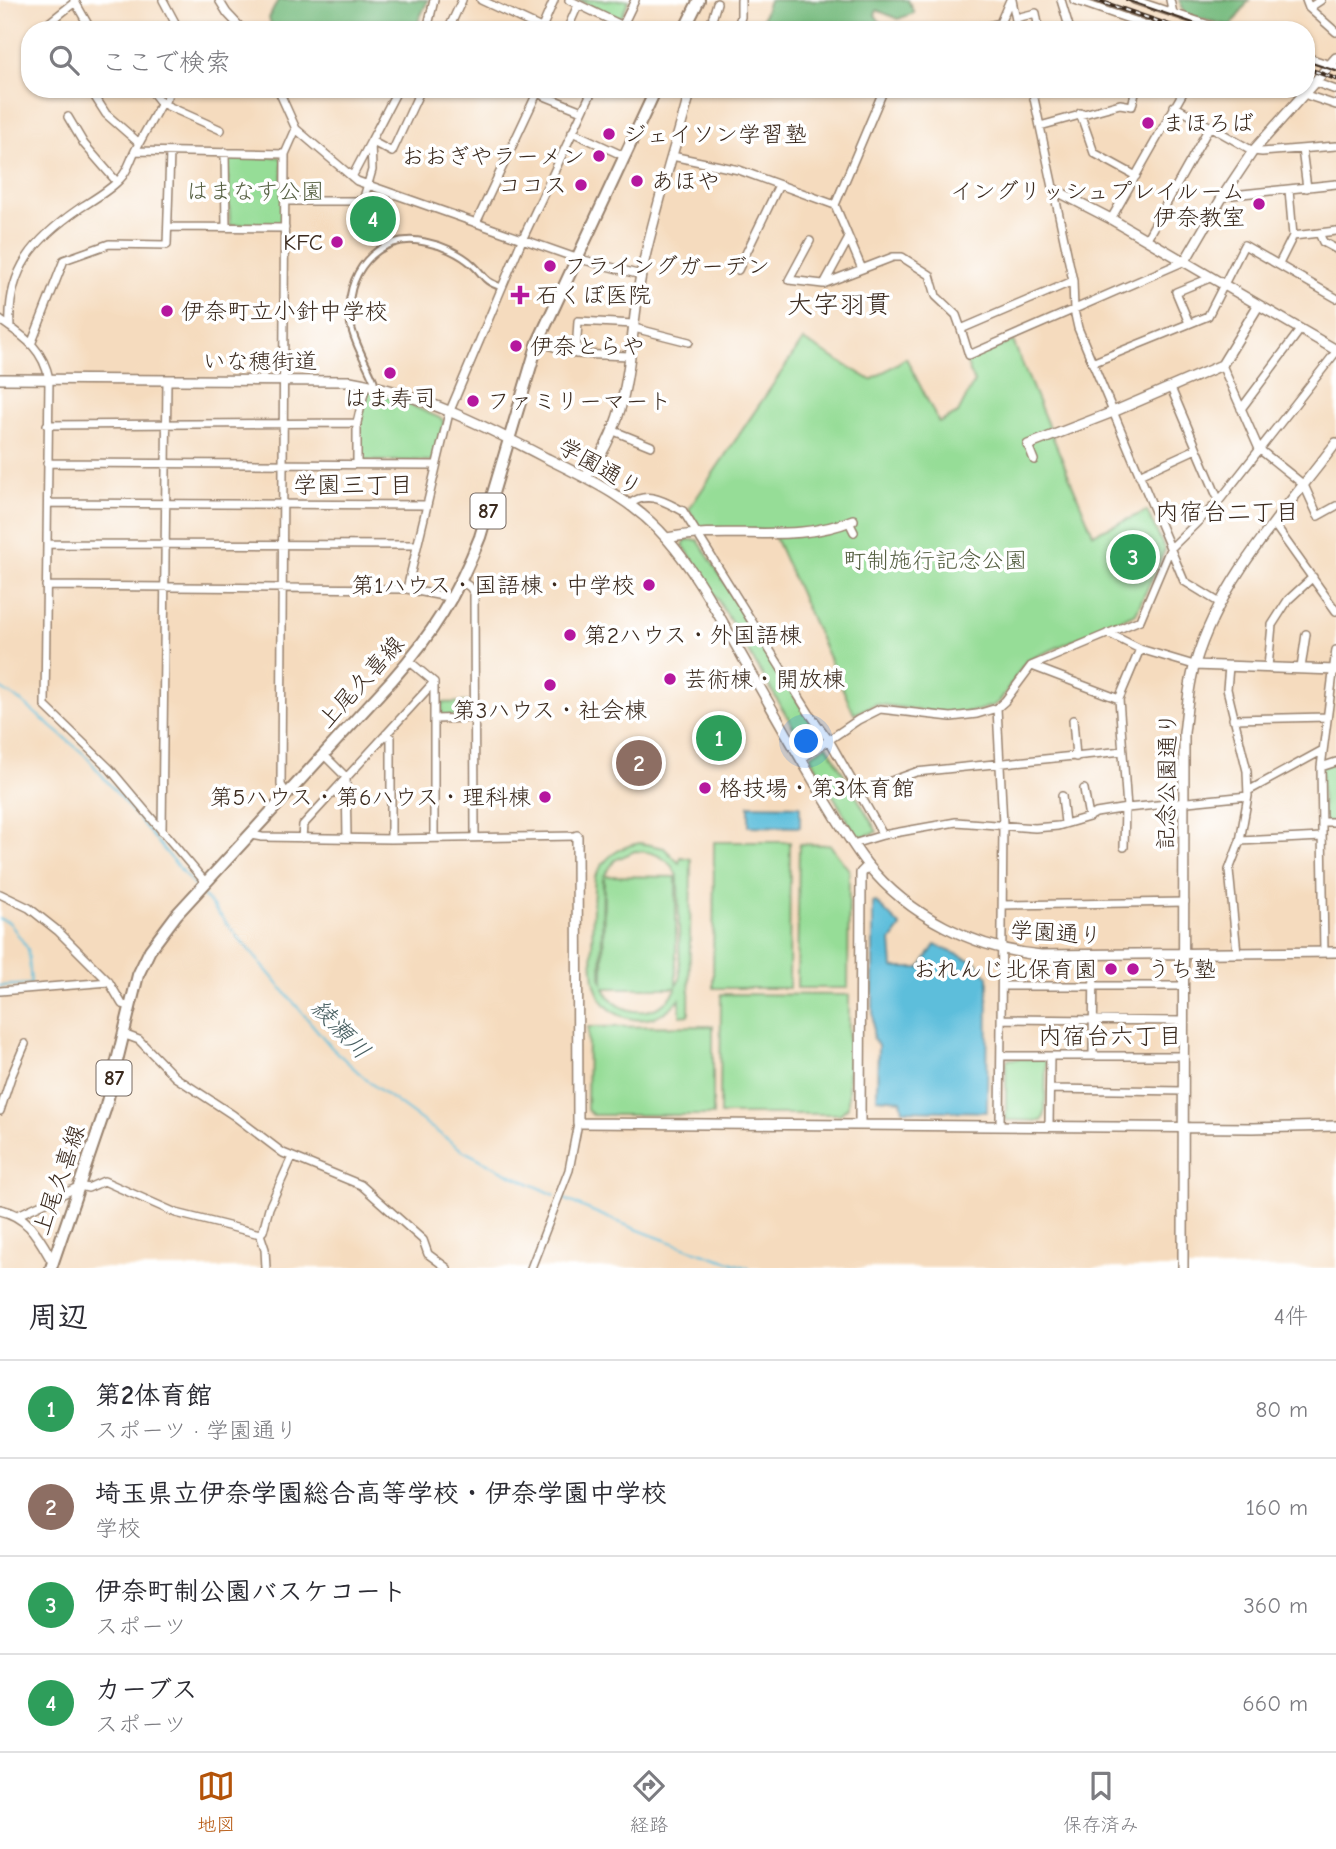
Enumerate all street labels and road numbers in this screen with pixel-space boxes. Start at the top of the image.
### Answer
street label: いな穂街道 [203,348,318,375]
street label: 学園通り [553,432,647,502]
road number: 87 [470,494,505,528]
street label: 上尾久喜線 [312,630,410,734]
street label: 記念公園通り [1152,712,1182,850]
street label: 学園通り [1009,916,1103,950]
road number: 87 [96,1060,132,1096]
street label: 上尾久喜線 [28,1121,90,1239]

